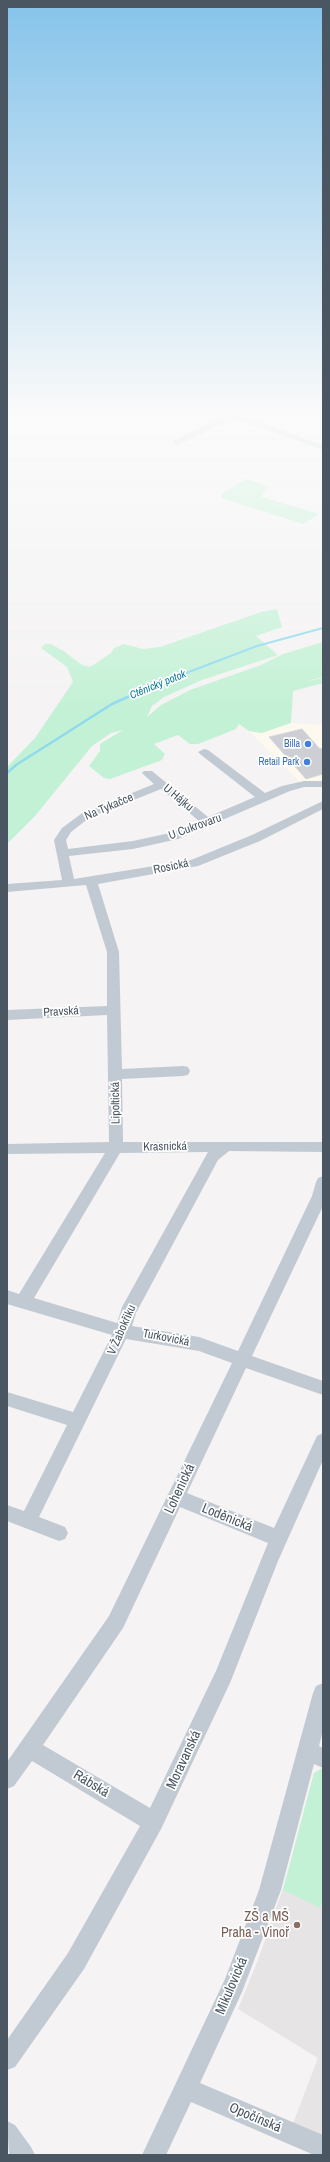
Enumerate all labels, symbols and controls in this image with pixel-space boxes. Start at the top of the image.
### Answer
water label: Ctěnický potok [128,668,188,702]
place label: Billa [284,738,300,750]
marker: Billa [303,739,313,749]
place label: Retail Park [258,756,299,768]
marker: Retail Park [302,757,312,767]
street label: U Hájku [160,781,196,815]
street label: Na Tykačce [83,790,135,824]
street label: U Cukrovaru [167,811,223,843]
street label: Rosická [152,856,190,878]
street label: Pravská [43,1004,79,1020]
street label: Lipoltická [108,1082,124,1124]
street label: Krasnická [143,1139,187,1155]
street label: V Žabokřiku [105,1303,139,1357]
street label: Turkovická [141,1326,191,1350]
street label: Lohenická [161,1461,199,1517]
street label: Loděnická [199,1500,255,1536]
street label: Moravanská [163,1728,205,1792]
street label: Rábská [70,1767,112,1801]
place label: ZŠ a MŠ Praha - Vinoř [221,1909,289,1942]
marker: ZŠ a MŠ Praha - Vinoř [292,1920,302,1930]
street label: Mikulovická [212,1955,252,2017]
street label: Opočínská [226,2100,284,2136]

